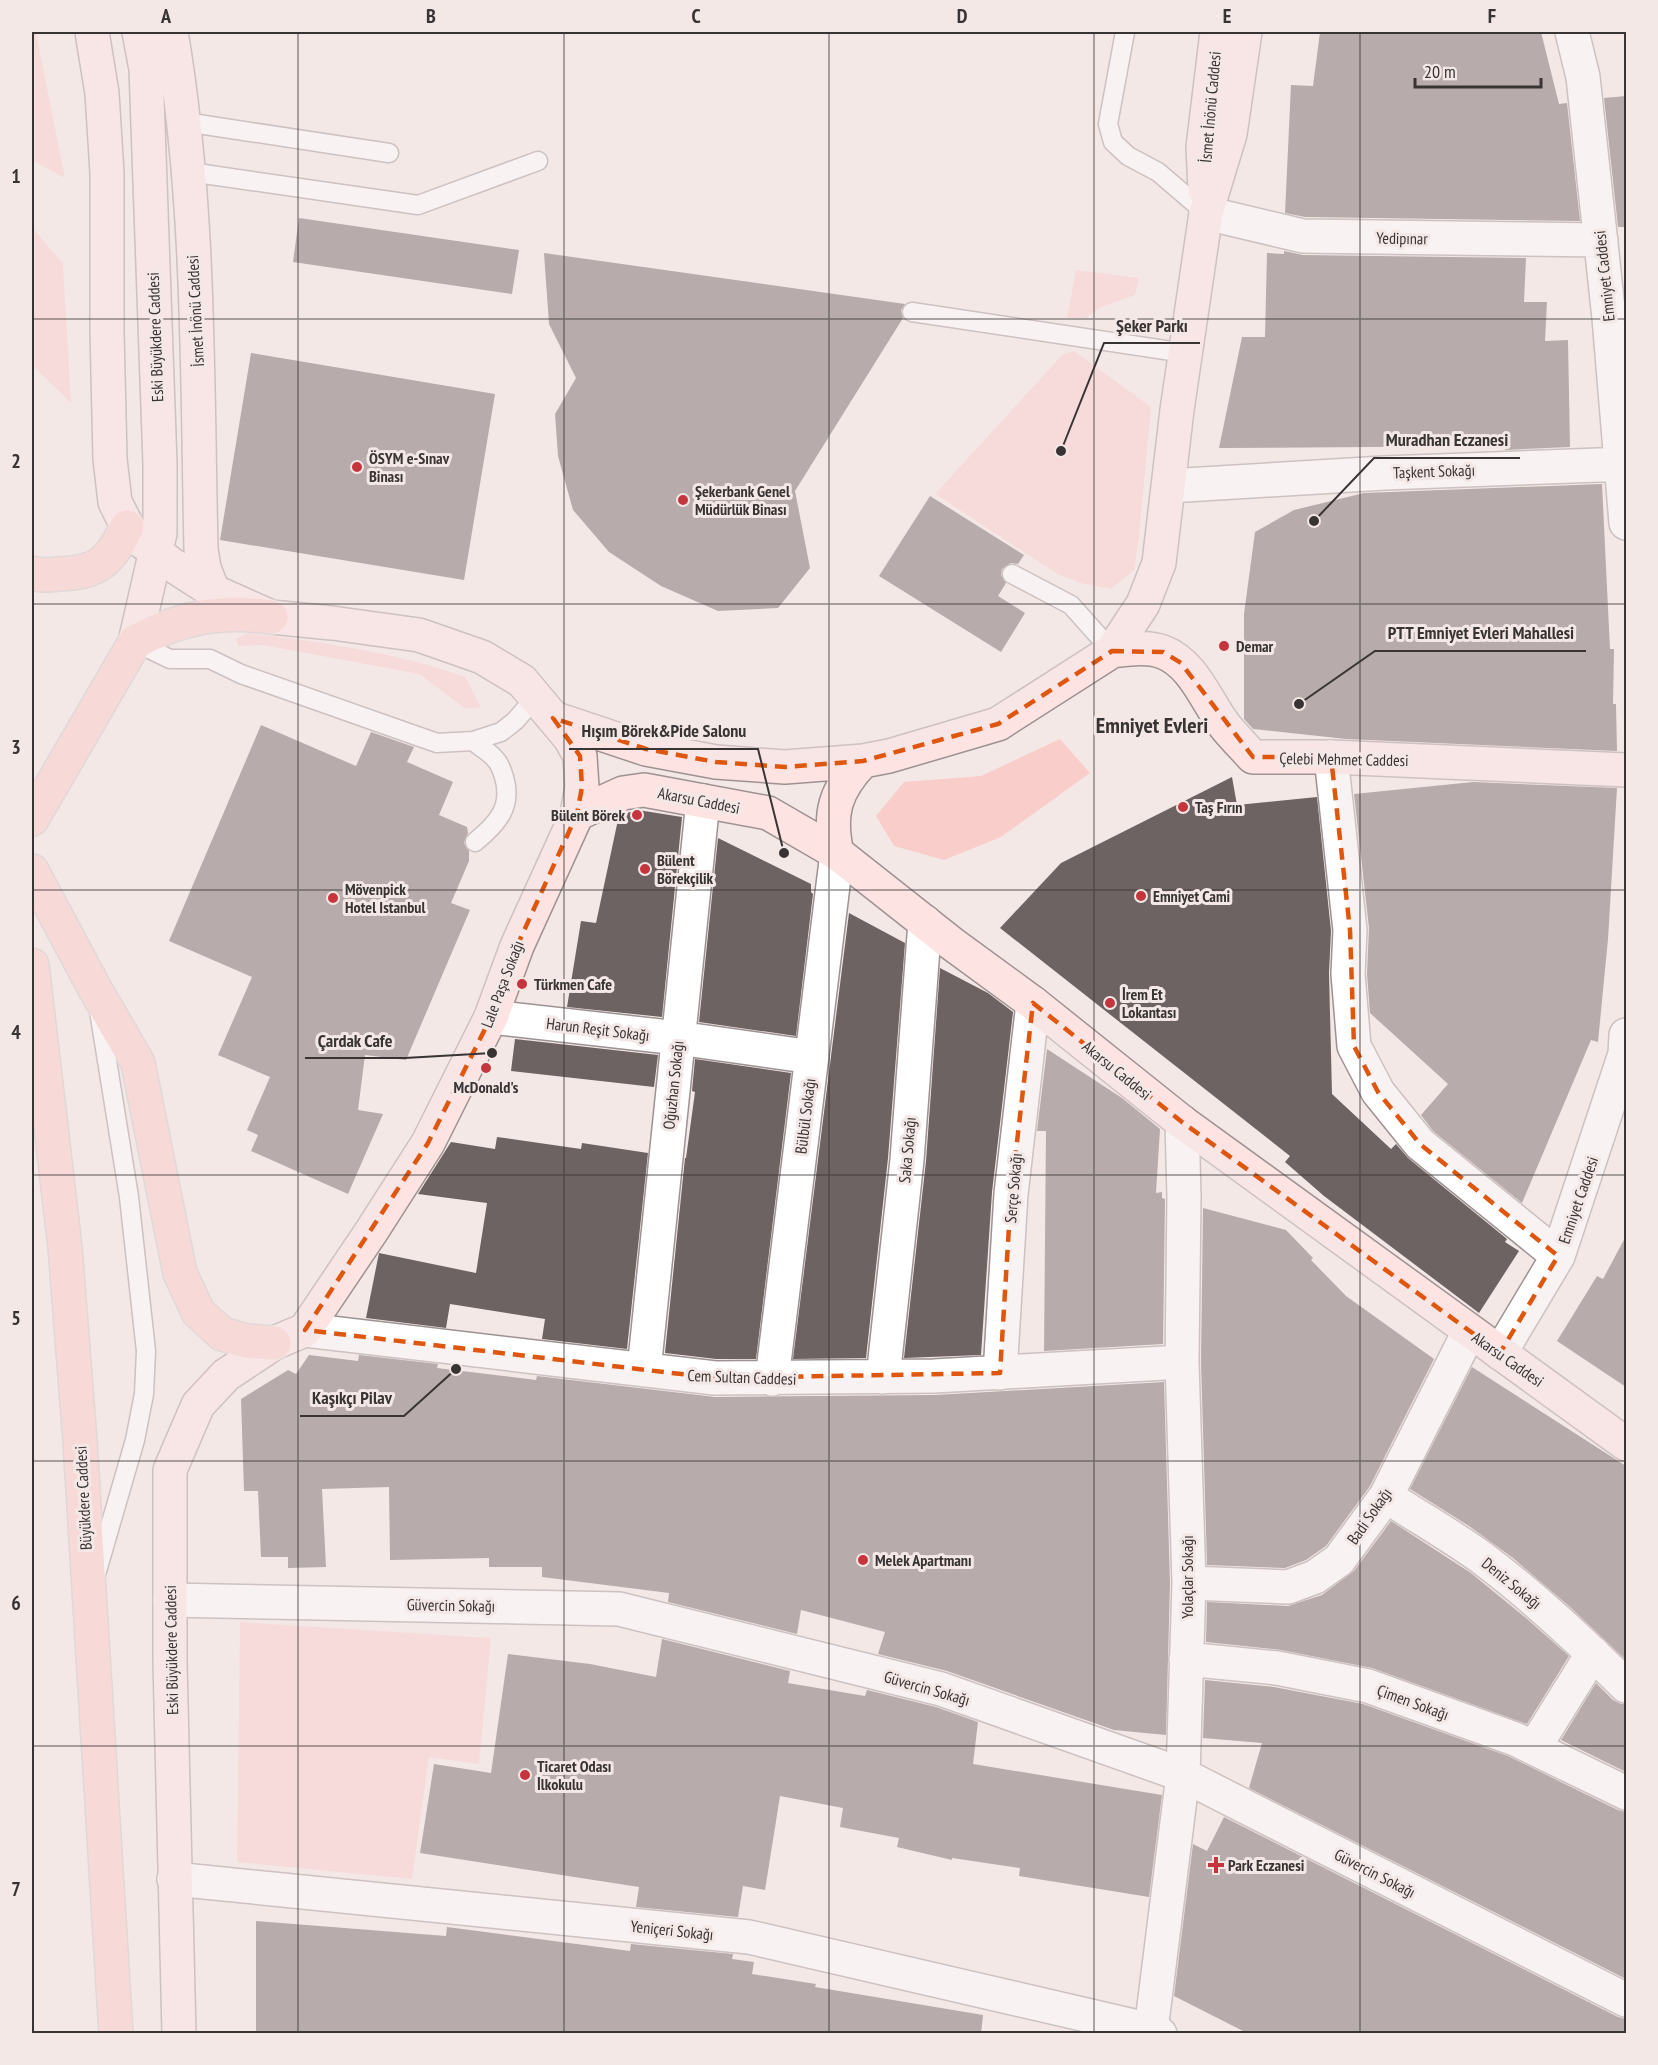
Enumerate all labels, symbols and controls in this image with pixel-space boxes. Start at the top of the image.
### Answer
text: A [160,3,172,29]
text: B [426,3,436,29]
text: C [691,3,701,29]
text: D [957,3,968,29]
text: E [1223,3,1231,29]
text: F [1488,3,1496,29]
street label: İsmet İnönü Caddesi [1195,50,1225,164]
scale bar [1415,51,1541,89]
text: 20 m [1424,60,1456,83]
text: 1 [11,163,21,189]
street label: Yedipınar [1376,228,1428,248]
street label: Emniyet Caddesi [1589,230,1619,322]
street label: İsmet İnönü Caddesi [182,255,208,367]
street label: Eski Büyükdere Caddesi [143,272,167,402]
callout: Şeker Parkı [1104,307,1200,343]
text: Şeker Parkı [1116,314,1188,337]
callout: Muradhan Eczanesi [1374,422,1520,458]
text: Muradhan Eczanesi [1386,428,1508,451]
text: 2 [11,448,21,474]
place label: ÖSYM e-Sınav Binası [369,448,450,486]
marker: ÖSYM e-Sınav Binası [350,460,364,474]
street label: Taşkent Sokağı [1393,460,1475,482]
place label: Şekerbank Genel Müdürlük Binası [695,481,790,519]
marker: Şekerbank Genel Müdürlük Binası [676,493,690,507]
callout: PTT Emniyet Evleri Mahallesi [1375,615,1586,651]
text: PTT Emniyet Evleri Mahallesi [1388,621,1574,644]
place label: Demar [1236,636,1274,656]
marker: Demar [1217,639,1231,653]
district label: Emniyet Evleri [1096,711,1208,739]
callout: Hışım Börek&Pide Salonu [569,713,758,749]
text: Hışım Börek&Pide Salonu [582,719,746,742]
text: 3 [11,734,21,760]
street label: Çelebi Mehmet Caddesi [1279,748,1409,770]
street label: Akarsu Caddesi [656,782,742,818]
place label: Taş Fırın [1195,797,1242,817]
marker: Taş Fırın [1176,800,1190,814]
place label: Bülent Börek [551,805,625,825]
marker: Bülent Börek [630,808,644,822]
place label: Bülent Börekçilik [657,850,714,888]
marker: Bülent Börekçilik [638,862,652,876]
place label: Mövenpick Hotel Istanbul [345,879,425,917]
place label: Emniyet Cami [1153,886,1231,906]
marker: Emniyet Cami [1134,889,1148,903]
marker: Mövenpick Hotel Istanbul [326,891,340,905]
street label: Lale Paşa Sokağı [476,938,528,1030]
place label: Türkmen Cafe [534,974,612,994]
marker: Türkmen Cafe [515,977,529,991]
place label: İrem Et Lokantası [1122,984,1176,1022]
marker: İrem Et Lokantası [1103,996,1117,1010]
street label: Harun Reşit Sokağı [545,1013,651,1045]
text: 4 [11,1019,21,1045]
callout: Çardak Cafe [305,1022,405,1058]
text: Çardak Cafe [318,1029,393,1052]
street label: Akarsu Caddesi [1078,1036,1156,1104]
street label: Oğuzhan Sokağı [658,1040,688,1130]
marker: McDonald's [479,1061,493,1075]
place label: McDonald's [454,1077,519,1097]
street label: Bülbül Sokağı [790,1077,820,1155]
street label: Saka Sokağı [894,1116,920,1184]
street label: Serçe Sokağı [1000,1152,1026,1224]
street label: Emniyet Caddesi [1554,1154,1602,1246]
text: 5 [11,1305,21,1331]
street label: Akarsu Caddesi [1468,1327,1548,1391]
street label: Cem Sultan Caddesi [687,1365,797,1389]
callout: Kaşıkçı Pilav [300,1380,404,1416]
text: Kaşıkçı Pilav [312,1386,393,1409]
street label: Büyükdere Caddesi [70,1445,96,1551]
street label: Badi Sokağı [1342,1484,1396,1548]
street label: Yolaçlar Sokağı [1177,1535,1197,1619]
place label: Melek Apartmanı [875,1550,972,1570]
marker: Melek Apartmanı [856,1553,870,1567]
street label: Deniz Sokağı [1478,1553,1546,1613]
street label: Eski Büyükdere Caddesi [160,1585,182,1715]
text: 6 [11,1590,21,1616]
street label: Güvercin Sokağı [407,1594,495,1616]
street label: Güvercin Sokağı [882,1666,972,1710]
street label: Çimen Sokağı [1374,1680,1452,1724]
place label: Ticaret Odası İlkokulu [537,1756,611,1794]
marker: Ticaret Odası İlkokulu [518,1768,532,1782]
street label: Güvercin Sokağı [1331,1844,1419,1902]
place label: Park Eczanesi [1228,1855,1305,1875]
marker: Park Eczanesi [1209,1858,1223,1872]
text: 7 [11,1876,21,1902]
street label: Yeniçeri Sokağı [630,1916,714,1944]

